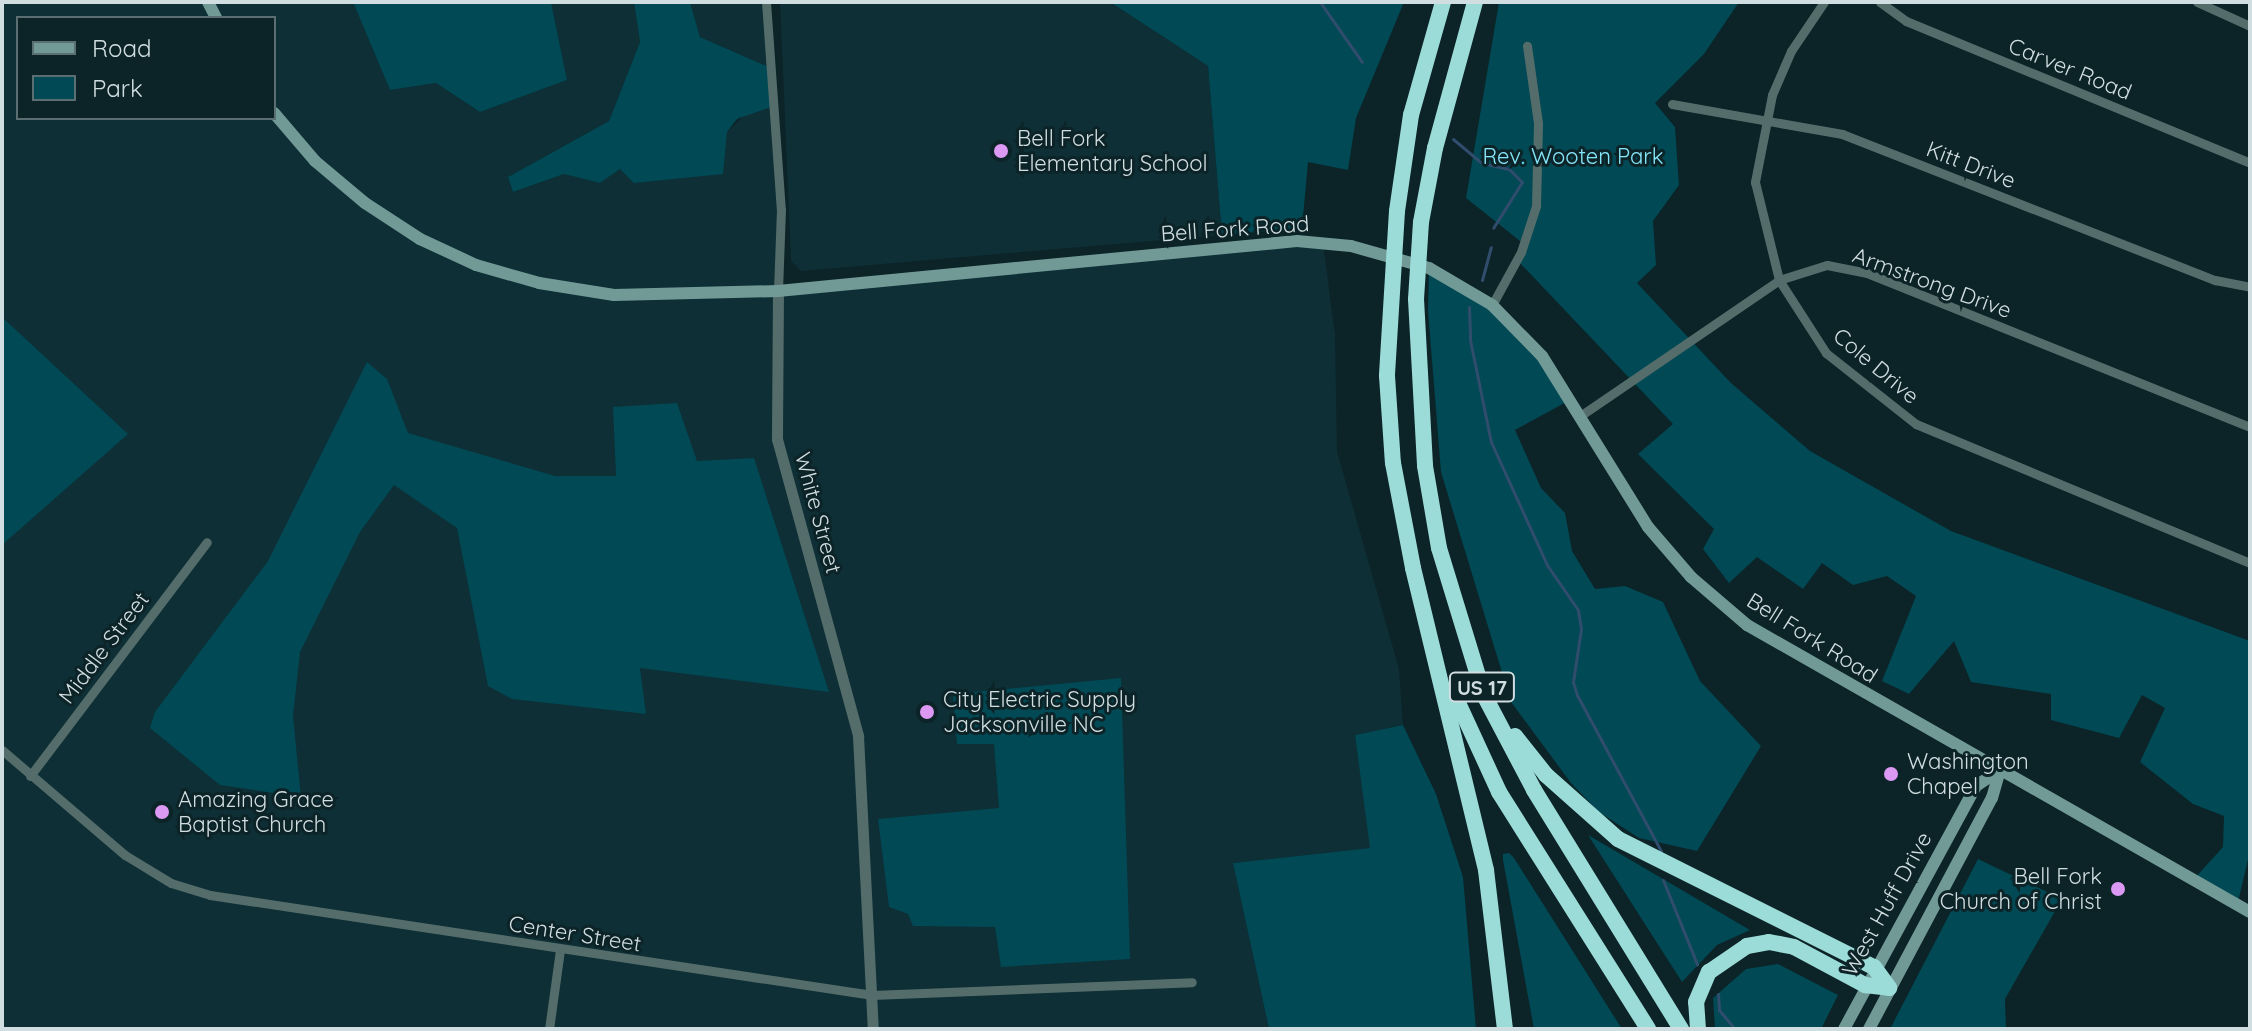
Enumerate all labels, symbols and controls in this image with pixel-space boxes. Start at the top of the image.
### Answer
legend [16,16,276,120]
street label: Carver Road [2005,32,2135,106]
text: Road [92,33,152,63]
text: Park [92,73,143,103]
place label: Bell Fork Elementary School [1017,125,1208,176]
street label: Kitt Drive [1923,136,2019,194]
marker: Bell Fork Elementary School [992,142,1010,160]
park label: Rev. Wooten Park [1482,144,1664,170]
street label: Bell Fork Road [1160,211,1310,247]
street label: Armstrong Drive [1849,242,2015,324]
street label: Cole Drive [1828,323,1924,409]
street label: White Street [789,450,847,576]
street label: Middle Street [53,587,155,709]
street label: Bell Fork Road [1742,587,1882,689]
road number: US 17 [1448,671,1516,703]
place label: City Electric Supply Jacksonville NC [943,686,1136,738]
marker: City Electric Supply Jacksonville NC [918,703,936,721]
place label: Washington Chapel [1907,748,2029,800]
marker: Washington Chapel [1882,765,1900,783]
place label: Amazing Grace Baptist Church [178,786,334,838]
marker: Amazing Grace Baptist Church [153,803,171,821]
street label: West Huff Drive [1837,828,1937,980]
place label: Bell Fork Church of Christ [1940,863,2102,914]
marker: Bell Fork Church of Christ [2109,880,2127,898]
street label: Center Street [507,910,643,958]

